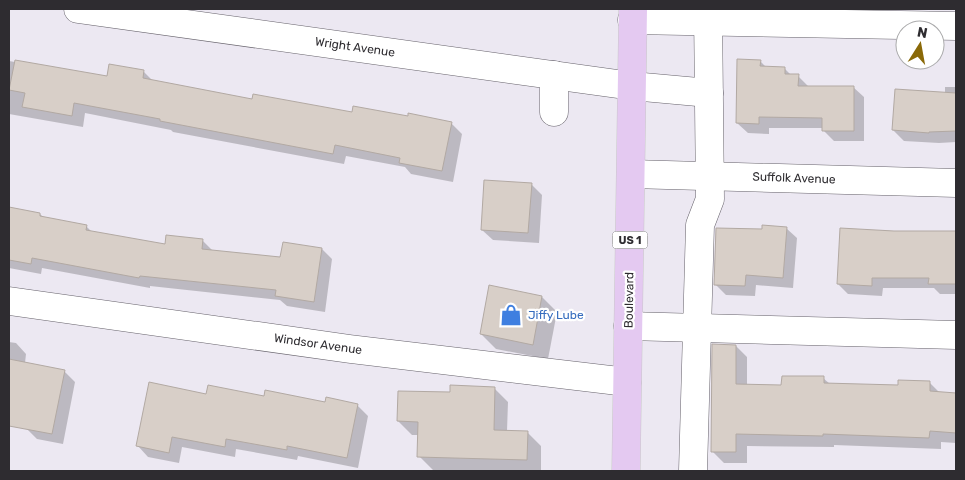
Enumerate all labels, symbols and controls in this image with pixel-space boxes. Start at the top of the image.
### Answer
north arrow [895,20,945,70]
text: N [916,23,929,42]
street label: Wright Avenue [314,34,396,60]
street label: Suffolk Avenue [752,170,836,186]
road number: US 1 [612,232,648,248]
street label: Boulevard [622,272,636,328]
shop icon: Jiffy Lube [498,302,524,328]
place label: Jiffy Lube [528,308,584,322]
street label: Windsor Avenue [273,331,363,357]

